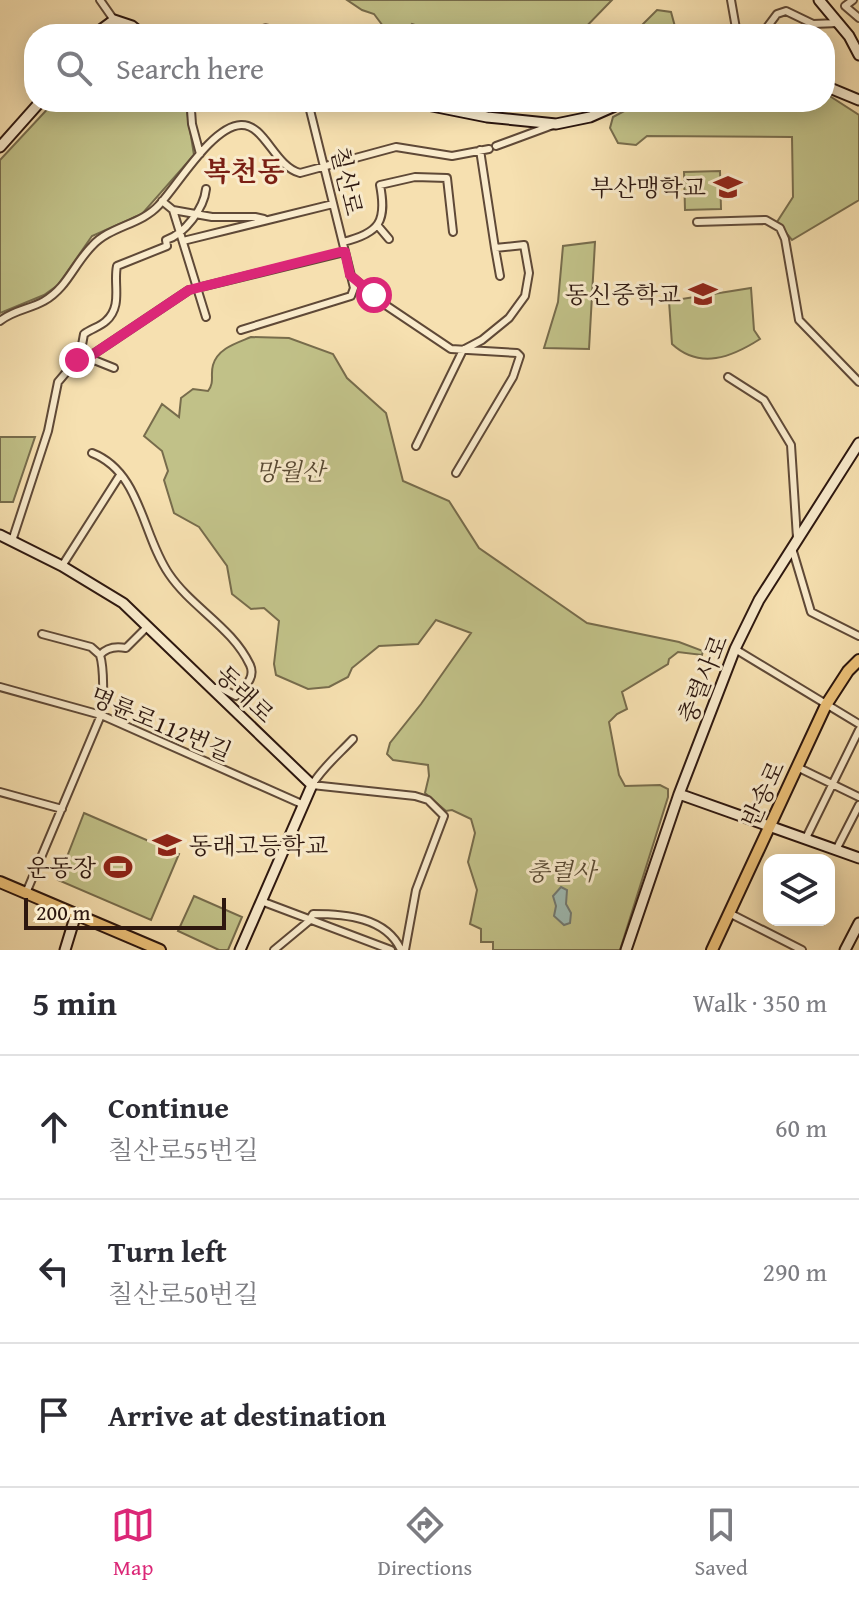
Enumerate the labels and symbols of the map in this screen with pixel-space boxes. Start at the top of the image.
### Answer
street label: 칠산로 [322,143,372,219]
district label: 복천동 [203,150,285,191]
place label: 부산맹학교 [590,170,706,205]
school or university icon: 부산맹학교 [713,172,743,202]
route start [356,277,392,313]
place label: 동신중학교 [565,277,681,312]
school or university icon: 동신중학교 [688,279,718,309]
route end [59,342,95,378]
park label: 망월산 [255,454,329,489]
street label: 충렬사로 [669,629,737,729]
street label: 동래로 [208,657,282,731]
street label: 명륜로112번길 [85,678,237,770]
street label: 반송로 [732,755,794,833]
place label: 동래고등학교 [189,828,328,863]
school or university icon: 동래고등학교 [152,830,182,860]
place label: 운동장 [26,850,97,885]
sports icon: 운동장 [103,852,133,882]
park label: 충렬사 [526,854,599,889]
scale bar [24,894,226,930]

